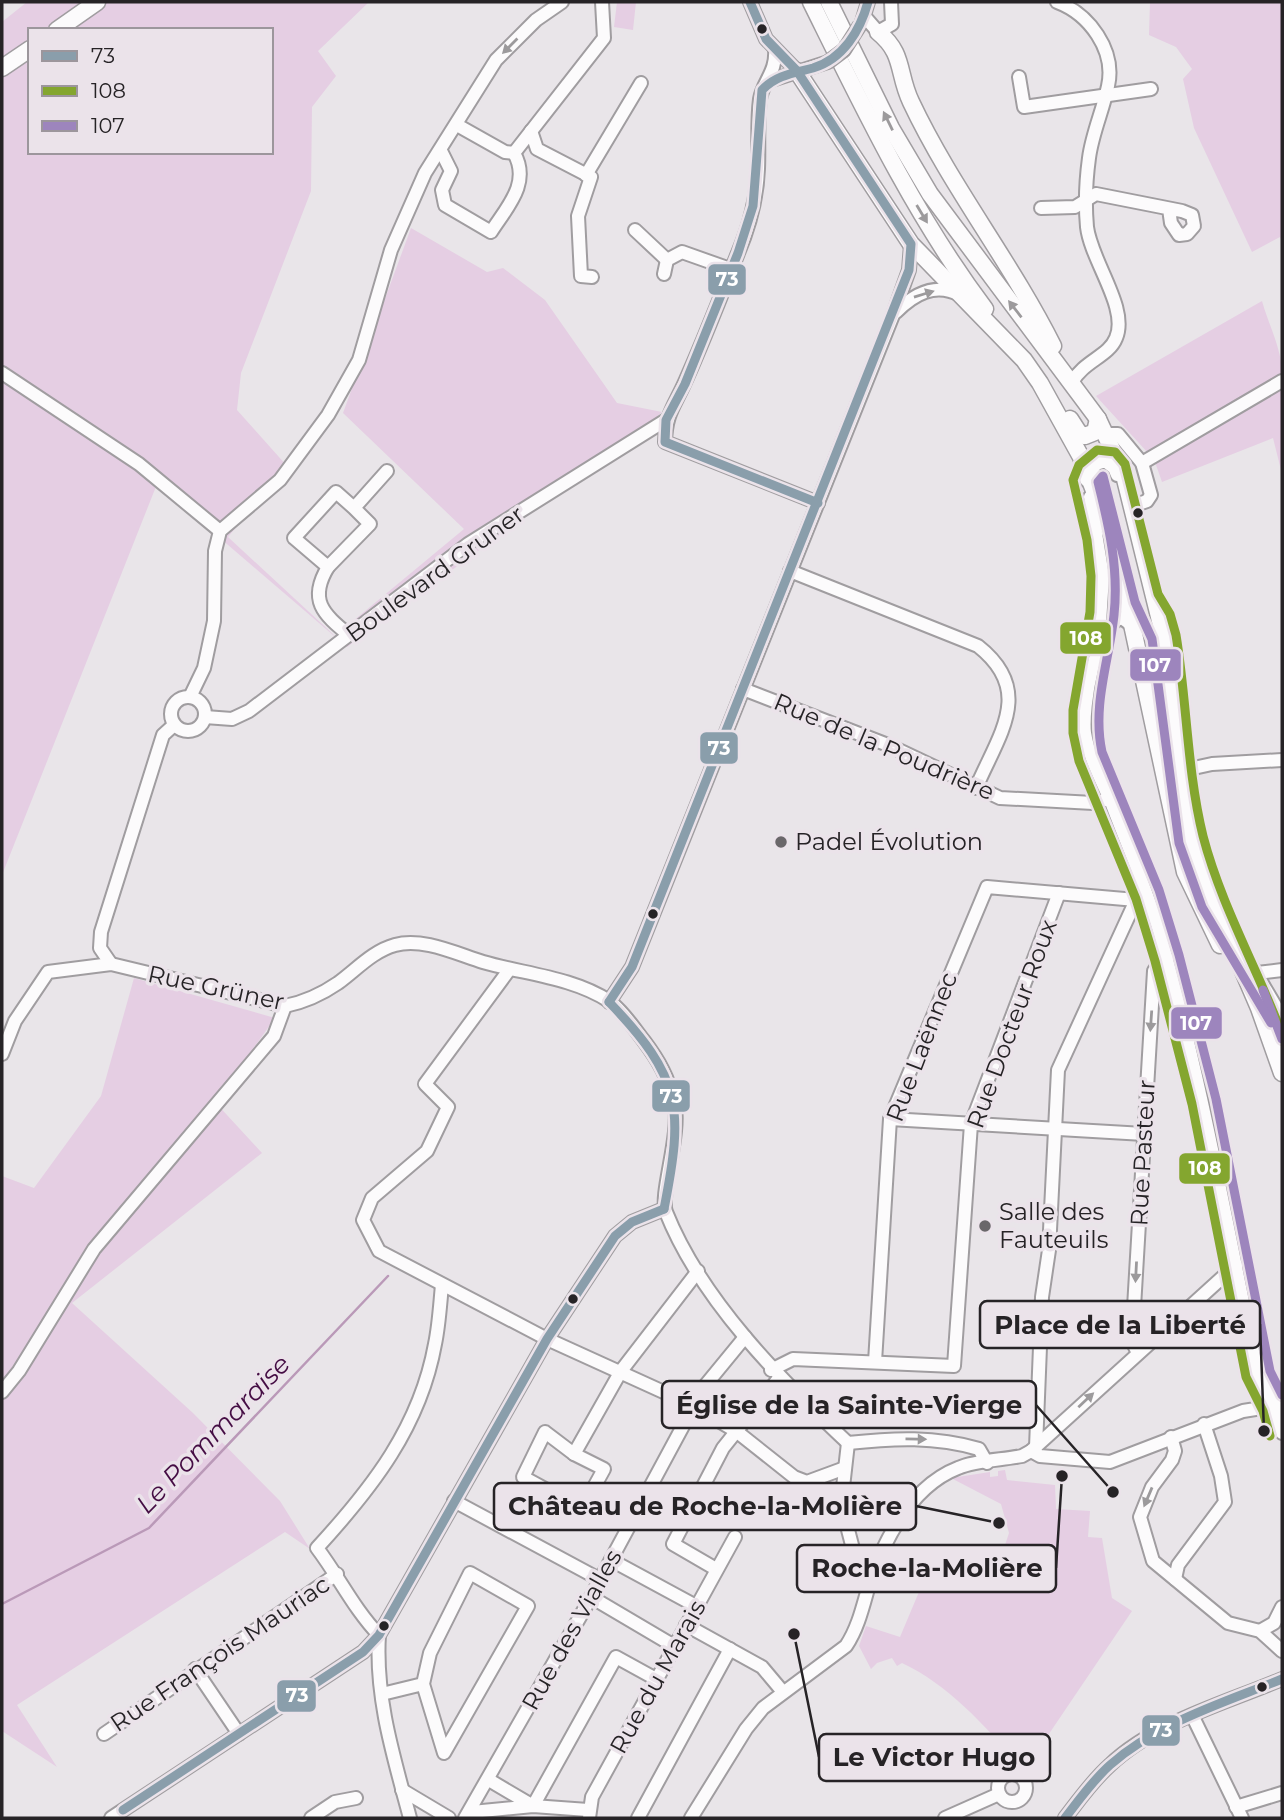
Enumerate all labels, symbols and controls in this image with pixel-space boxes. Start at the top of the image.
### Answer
unlabelled marker [755,22,769,36]
legend [28,28,273,154]
one-way arrow [502,38,518,54]
text: 73 [91,43,115,68]
text: 108 [91,78,126,103]
one-way arrow [883,111,894,131]
text: 107 [91,113,125,138]
one-way arrow [916,204,929,223]
line badge: 73 [707,263,747,296]
text: 73 [716,268,738,291]
one-way arrow [913,288,934,298]
one-way arrow [1009,300,1023,318]
street label: Boulevard Gruner [340,499,529,648]
unlabelled marker [1131,506,1145,520]
line badge: 108 [1059,621,1112,655]
text: 108 [1070,627,1102,650]
line badge: 107 [1129,648,1182,682]
text: 107 [1139,654,1171,677]
street label: Rue de la Poudrière [770,687,999,806]
line badge: 73 [699,731,739,765]
text: 73 [708,737,730,760]
place label: Padel Évolution [795,827,983,856]
marker: Padel Évolution [773,834,789,850]
unlabelled marker [646,907,660,921]
street label: Rue Docteur Roux [960,915,1063,1132]
street label: Rue Grüner [145,959,287,1016]
street label: Rue Laënnec [880,968,963,1126]
line badge: 107 [1170,1006,1223,1040]
one-way arrow [1146,1010,1157,1032]
text: 107 [1180,1012,1212,1035]
line badge: 73 [651,1079,691,1113]
street label: Rue Pasteur [1124,1079,1161,1227]
text: 73 [660,1085,682,1108]
line badge: 108 [1178,1152,1231,1185]
text: 108 [1189,1157,1221,1180]
place label: Salle des Fauteuils [999,1197,1109,1254]
marker: Salle des Fauteuils [977,1218,993,1234]
one-way arrow [1131,1261,1142,1283]
unlabelled marker [566,1292,580,1306]
callout: Place de la Liberté [980,1301,1260,1348]
text: Place de la Liberté [994,1309,1246,1341]
water label: Le Pommaraise [129,1348,297,1520]
callout: Église de la Sainte-Vierge [662,1381,1036,1428]
text: Église de la Sainte-Vierge [676,1389,1022,1421]
one-way arrow [1077,1393,1094,1409]
one-way arrow [905,1433,927,1444]
callout: Château de Roche-la-Molière [494,1483,916,1530]
one-way arrow [1143,1487,1154,1508]
text: Château de Roche-la-Molière [508,1490,902,1522]
street label: Rue des Vialles [515,1544,628,1715]
callout: Roche-la-Molière [797,1545,1056,1592]
text: Roche-la-Molière [811,1552,1043,1584]
street label: Rue François Mauriac [105,1569,335,1738]
street label: Rue du Marais [603,1595,712,1759]
unlabelled marker [377,1619,391,1633]
line badge: 73 [276,1679,317,1713]
unlabelled marker [1255,1680,1269,1694]
text: 73 [286,1684,308,1707]
line badge: 73 [1141,1714,1181,1747]
text: 73 [1150,1719,1172,1742]
callout: Le Victor Hugo [819,1734,1050,1781]
text: Le Victor Hugo [833,1741,1035,1773]

